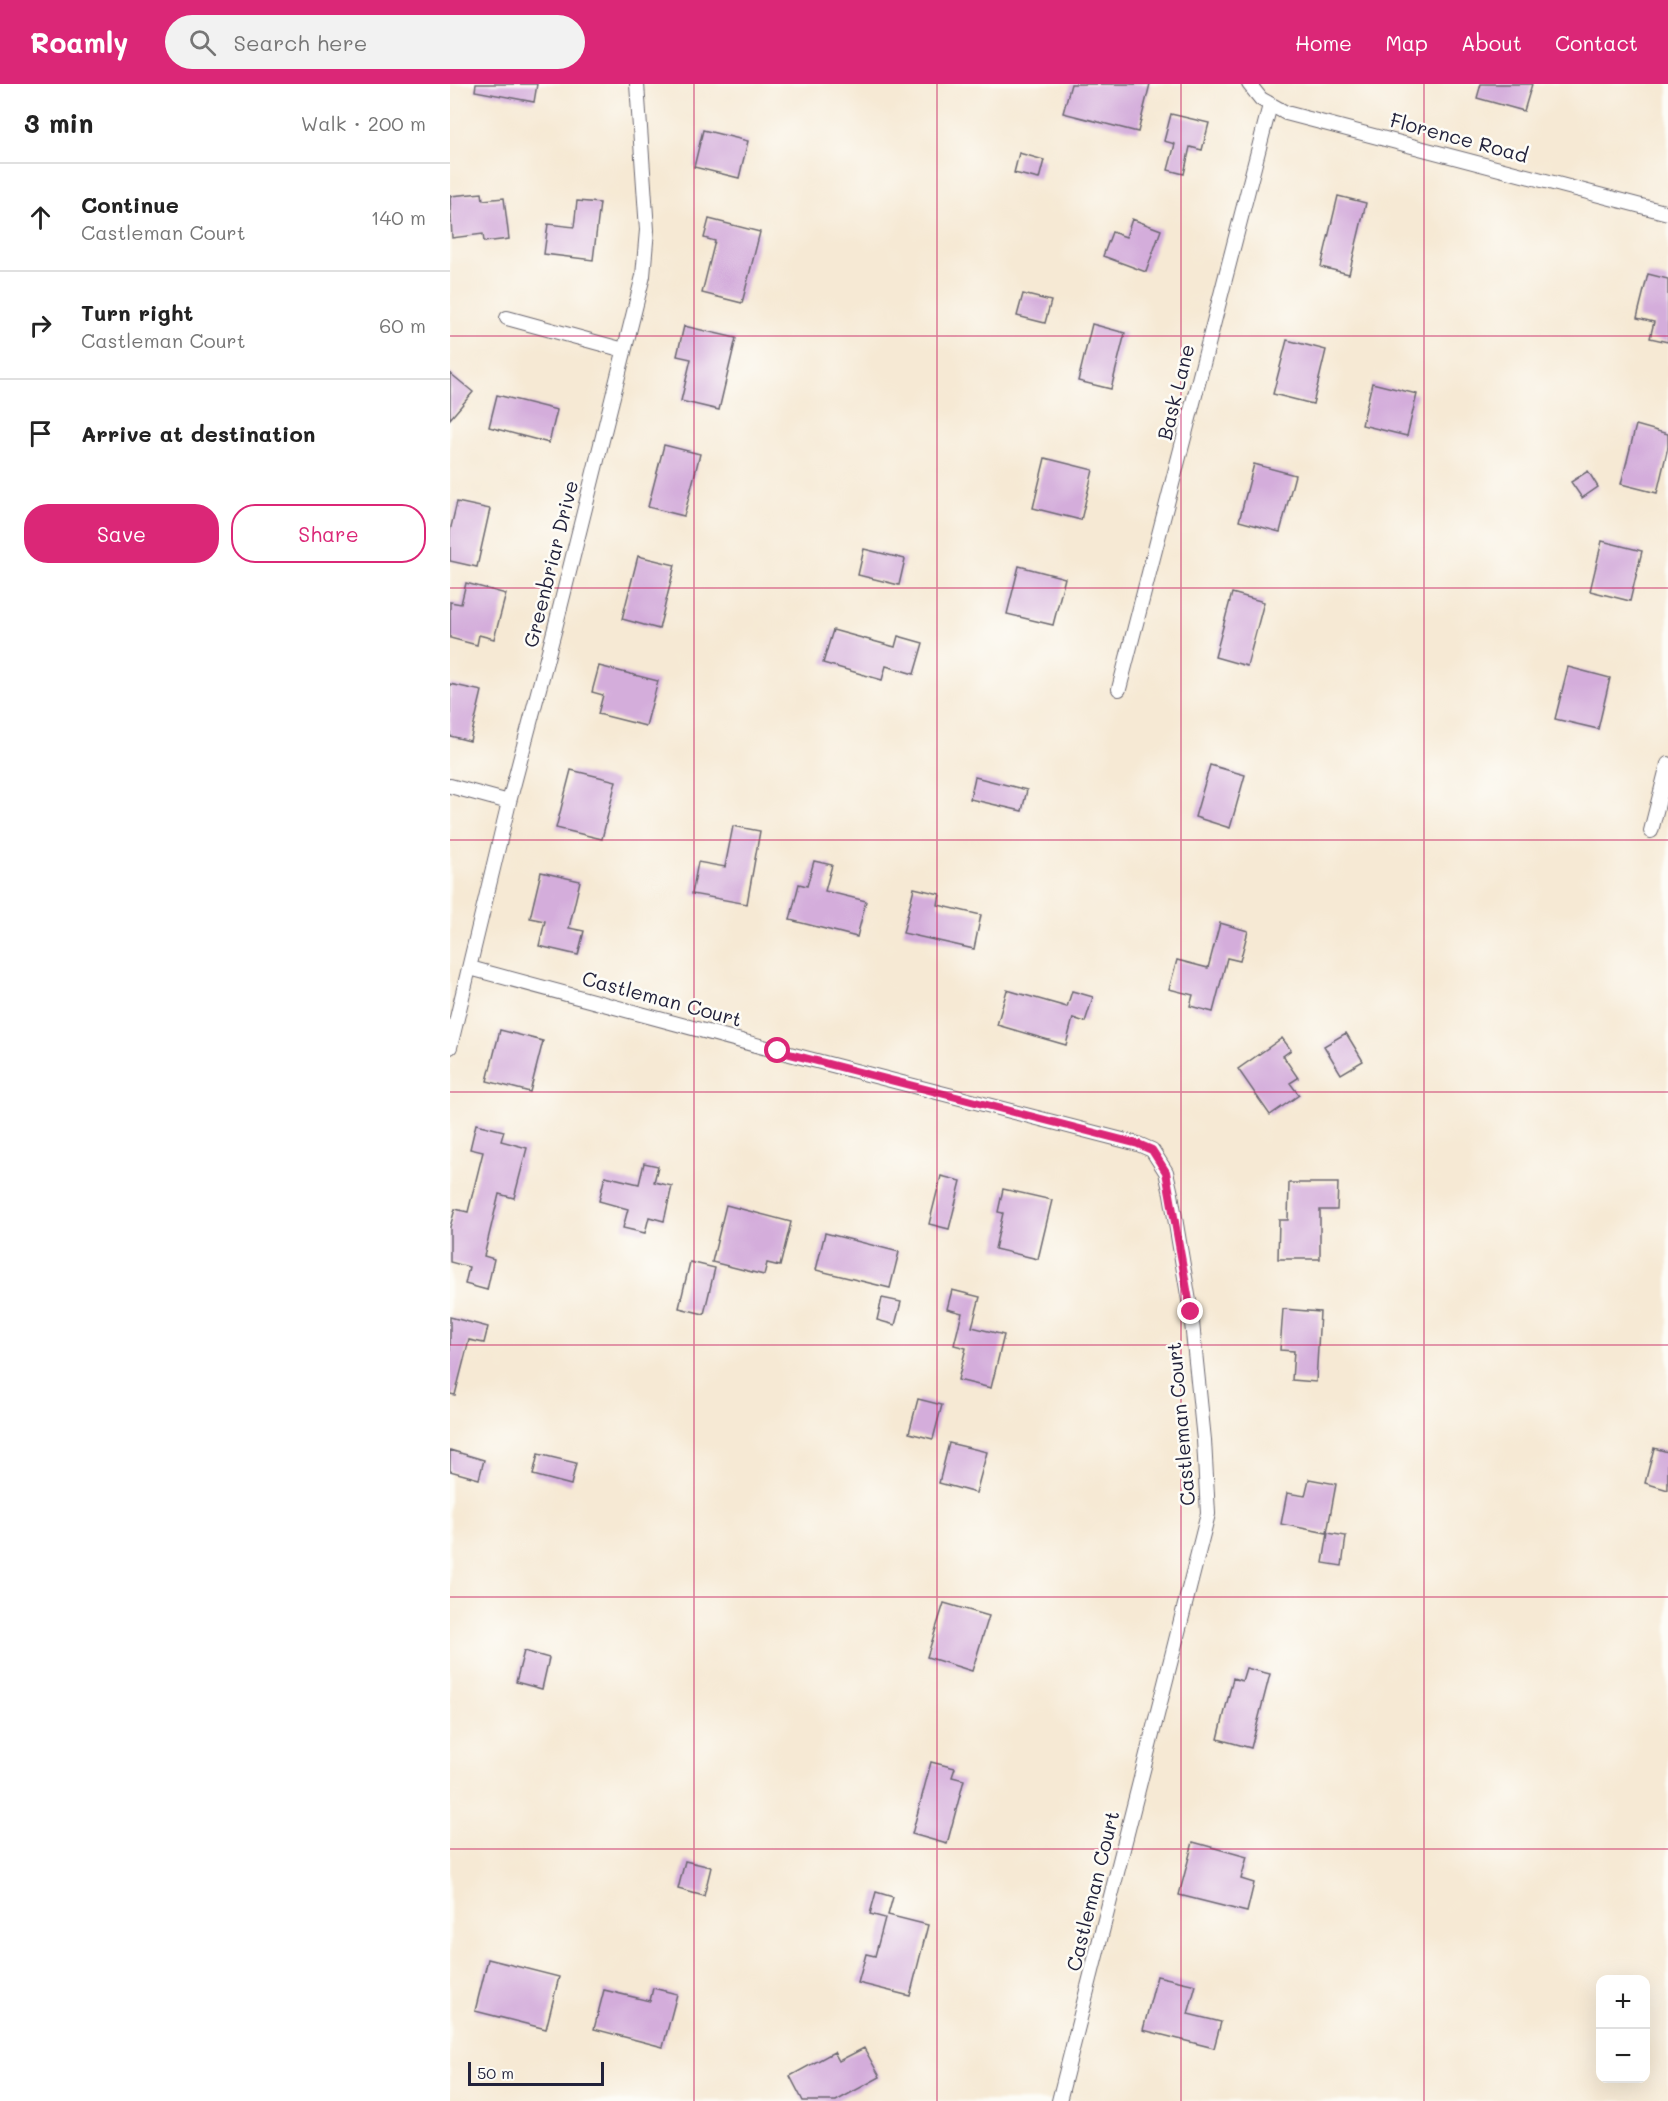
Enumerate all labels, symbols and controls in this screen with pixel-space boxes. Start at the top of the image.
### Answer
search box [165,15,585,69]
text: Roamly [30,24,129,60]
icon: search [186,26,219,59]
text: Search here [234,28,367,57]
text: Home [1295,29,1352,56]
text: Map [1385,29,1428,56]
text: About [1461,29,1522,56]
text: Contact [1555,29,1638,56]
text: 3 min [24,106,93,140]
street label: Florence Road [1387,106,1531,168]
text: Walk · 200 m [301,110,426,136]
text: Continue [81,190,179,219]
icon: ahead [24,201,57,234]
text: 140 m [371,204,426,230]
text: Castleman Court [81,219,245,245]
text: Turn right [81,298,193,327]
icon: right [24,309,57,342]
text: 60 m [379,312,426,338]
text: Castleman Court [81,327,245,353]
street label: Bask Lane [1151,341,1200,442]
icon: arrive [24,417,57,450]
text: Arrive at destination [81,419,316,448]
street label: Greenbriar Drive [517,477,583,650]
button: Save [24,504,219,563]
button: Share [231,504,426,563]
street label: Castleman Court [579,964,745,1032]
route start [764,1037,790,1063]
route end [1177,1298,1203,1324]
street label: Castleman Court [1160,1341,1200,1507]
street label: Castleman Court [1060,1808,1125,1974]
map controls [1596,1975,1650,2083]
button: + [1596,1975,1650,2029]
button: − [1596,2029,1650,2083]
scale bar [468,2059,604,2086]
text: 50 m [477,2062,514,2083]

